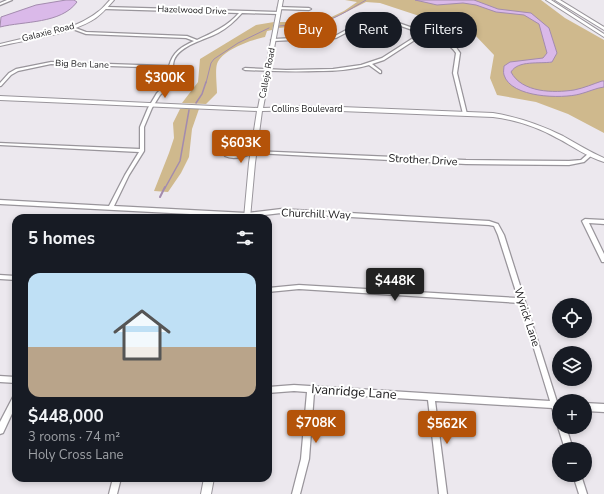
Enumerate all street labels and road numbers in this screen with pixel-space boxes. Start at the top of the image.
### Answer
street label: Hazelwood Drive [157,3,227,17]
street label: Galaxie Road [21,20,75,44]
street label: Callejo Road [256,47,278,99]
street label: Big Ben Lane [55,57,109,71]
street label: Collins Boulevard [271,103,343,115]
street label: Strother Drive [388,151,458,169]
street label: Churchill Way [281,205,351,223]
street label: Wyrick Lane [510,286,544,349]
street label: Ivanridge Lane [311,380,397,404]

